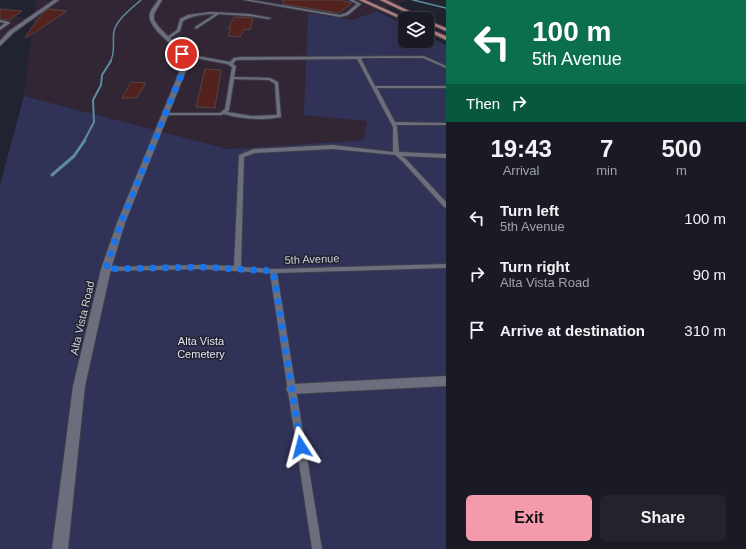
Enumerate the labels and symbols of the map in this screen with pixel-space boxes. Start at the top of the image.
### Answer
pin [165,37,199,71]
street label: 5th Avenue [284,252,340,266]
street label: Alta Vista Road [68,280,96,356]
park label: Alta Vista Cemetery [177,335,225,360]
position arrow [280,426,322,468]

